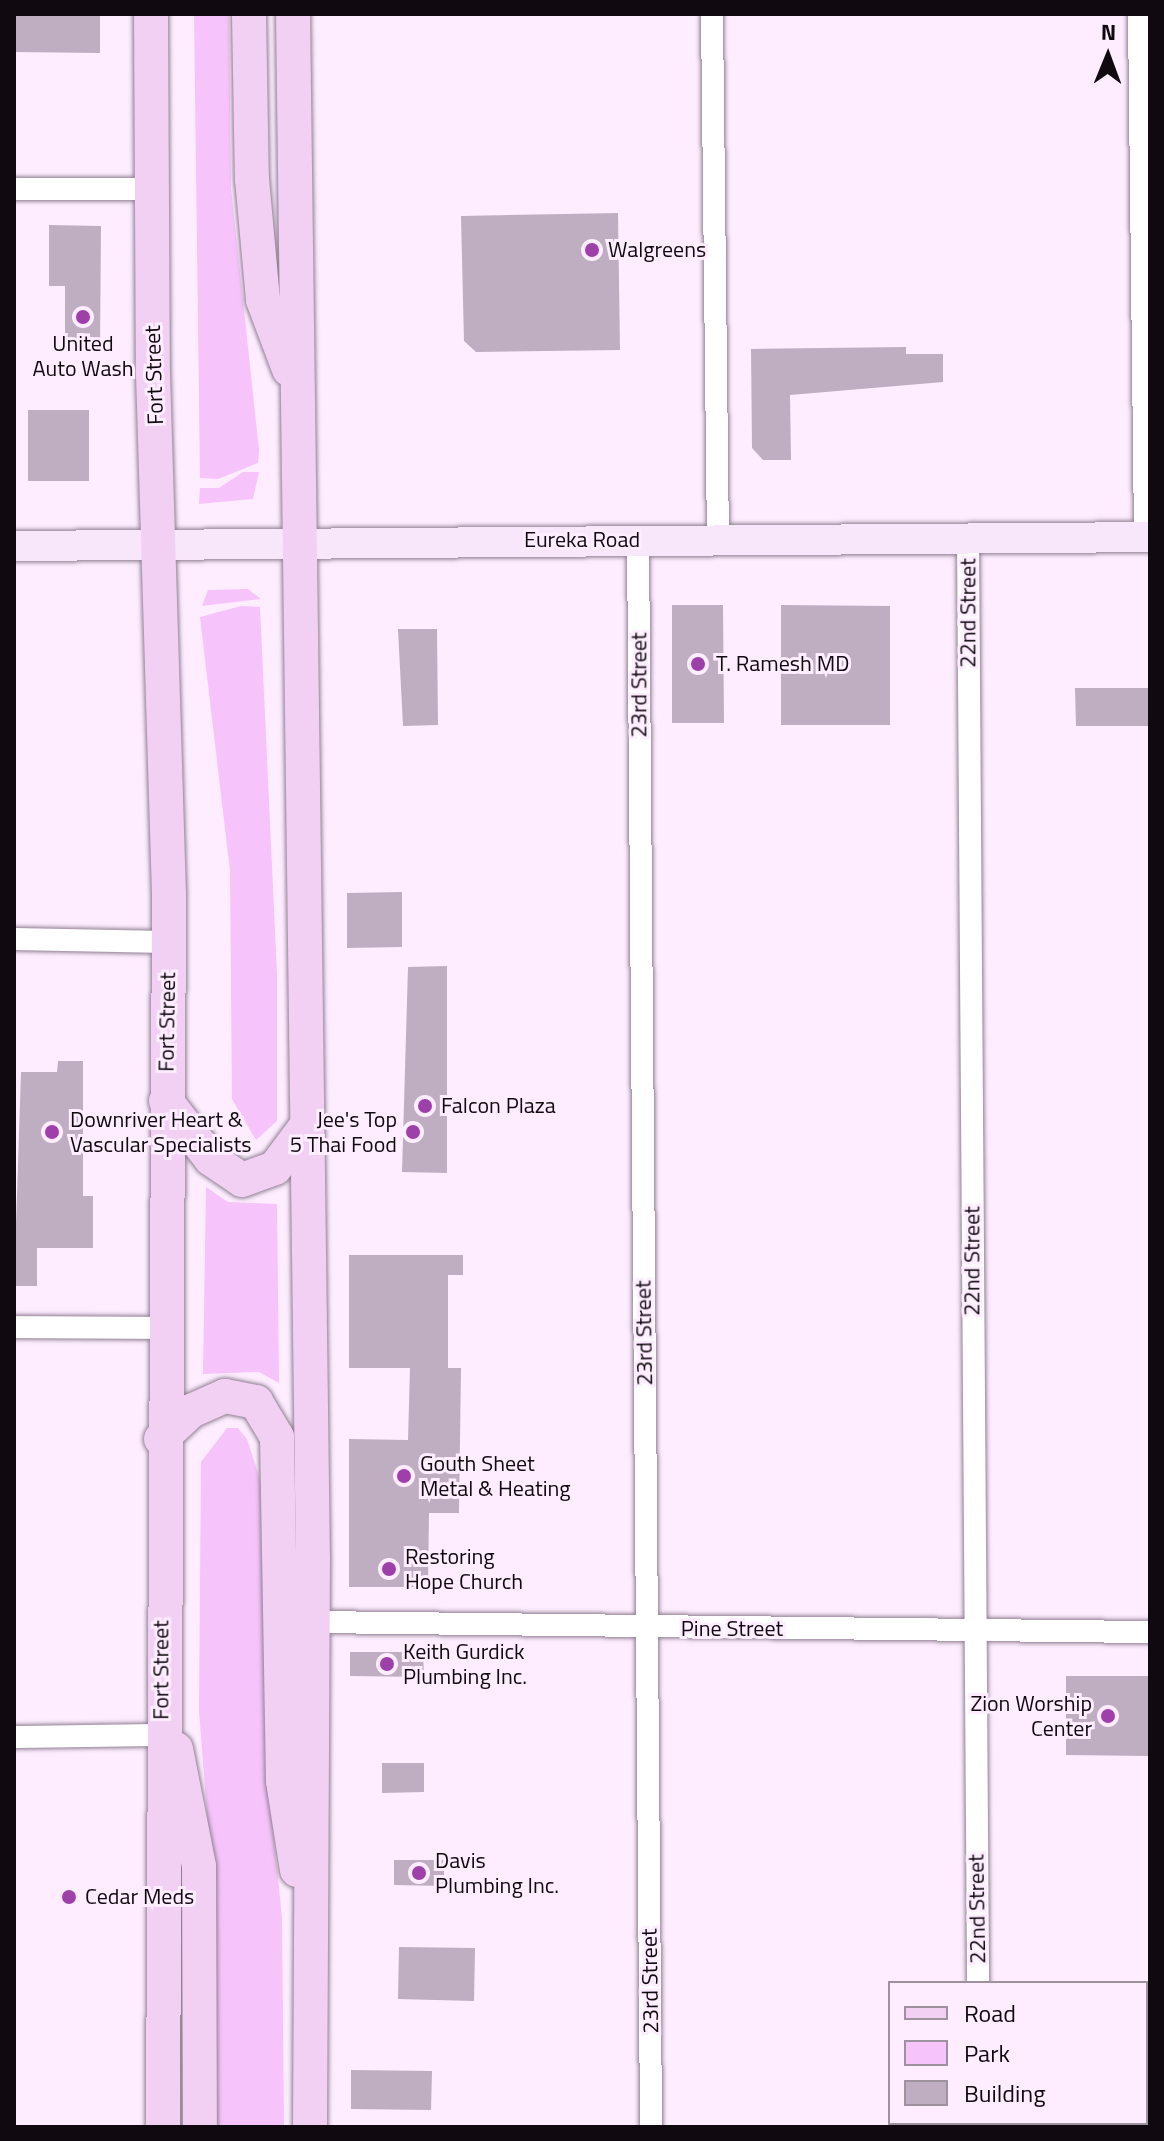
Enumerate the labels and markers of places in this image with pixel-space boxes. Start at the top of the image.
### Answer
place label: Walgreens [608,237,706,263]
marker: Walgreens [583,241,601,259]
marker: United Auto Wash [74,308,92,326]
place label: United Auto Wash [32,330,134,382]
place label: T. Ramesh MD [716,651,849,677]
marker: T. Ramesh MD [687,653,709,675]
place label: Falcon Plaza [441,1093,556,1119]
marker: Falcon Plaza [416,1097,434,1115]
place label: Downriver Heart & Vascular Specialists [70,1106,251,1158]
place label: Jee's Top 5 Thai Food [290,1106,397,1158]
marker: Downriver Heart & Vascular Specialists [41,1121,63,1143]
marker: Jee's Top 5 Thai Food [404,1123,422,1141]
place label: Gouth Sheet Metal & Heating [420,1450,571,1502]
marker: Gouth Sheet Metal & Heating [395,1467,413,1485]
place label: Restoring Hope Church [405,1543,523,1594]
marker: Restoring Hope Church [380,1560,398,1578]
place label: Keith Gurdick Plumbing Inc. [403,1638,527,1690]
marker: Keith Gurdick Plumbing Inc. [378,1655,396,1673]
place label: Zion Worship Center [970,1690,1092,1742]
marker: Zion Worship Center [1099,1707,1117,1725]
place label: Davis Plumbing Inc. [435,1847,559,1898]
marker: Davis Plumbing Inc. [410,1864,428,1882]
place label: Cedar Meds [85,1884,194,1910]
marker: Cedar Meds [60,1888,78,1906]

